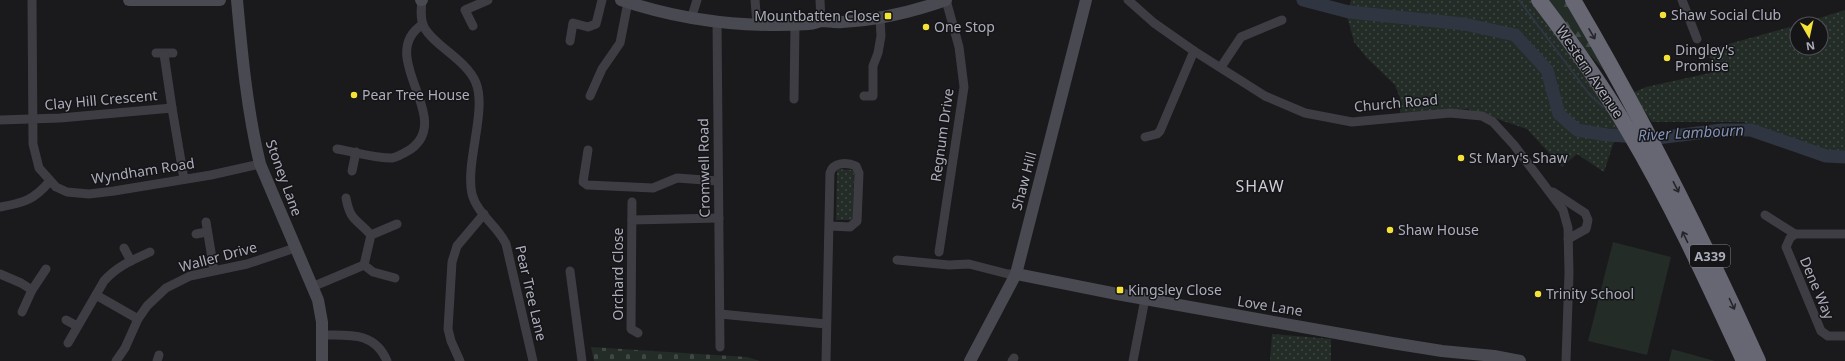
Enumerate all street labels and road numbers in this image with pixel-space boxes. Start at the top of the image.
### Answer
street label: Western Avenue [1552,22,1628,122]
street label: Clay Hill Crescent [44,85,158,114]
street label: Regnum Drive [926,87,957,183]
street label: Church Road [1353,89,1439,116]
street label: Cromwell Road [693,118,714,218]
street label: Stoney Lane [262,137,307,219]
street label: Shaw Hill [1007,149,1040,212]
street label: Wyndham Road [90,153,196,188]
street label: Orchard Close [608,227,627,320]
street label: Waller Drive [177,237,259,276]
street label: Pear Tree Lane [511,243,552,343]
road number: A339 [1690,245,1730,267]
street label: Dene Way [1796,254,1839,323]
street label: Love Lane [1236,291,1304,320]

